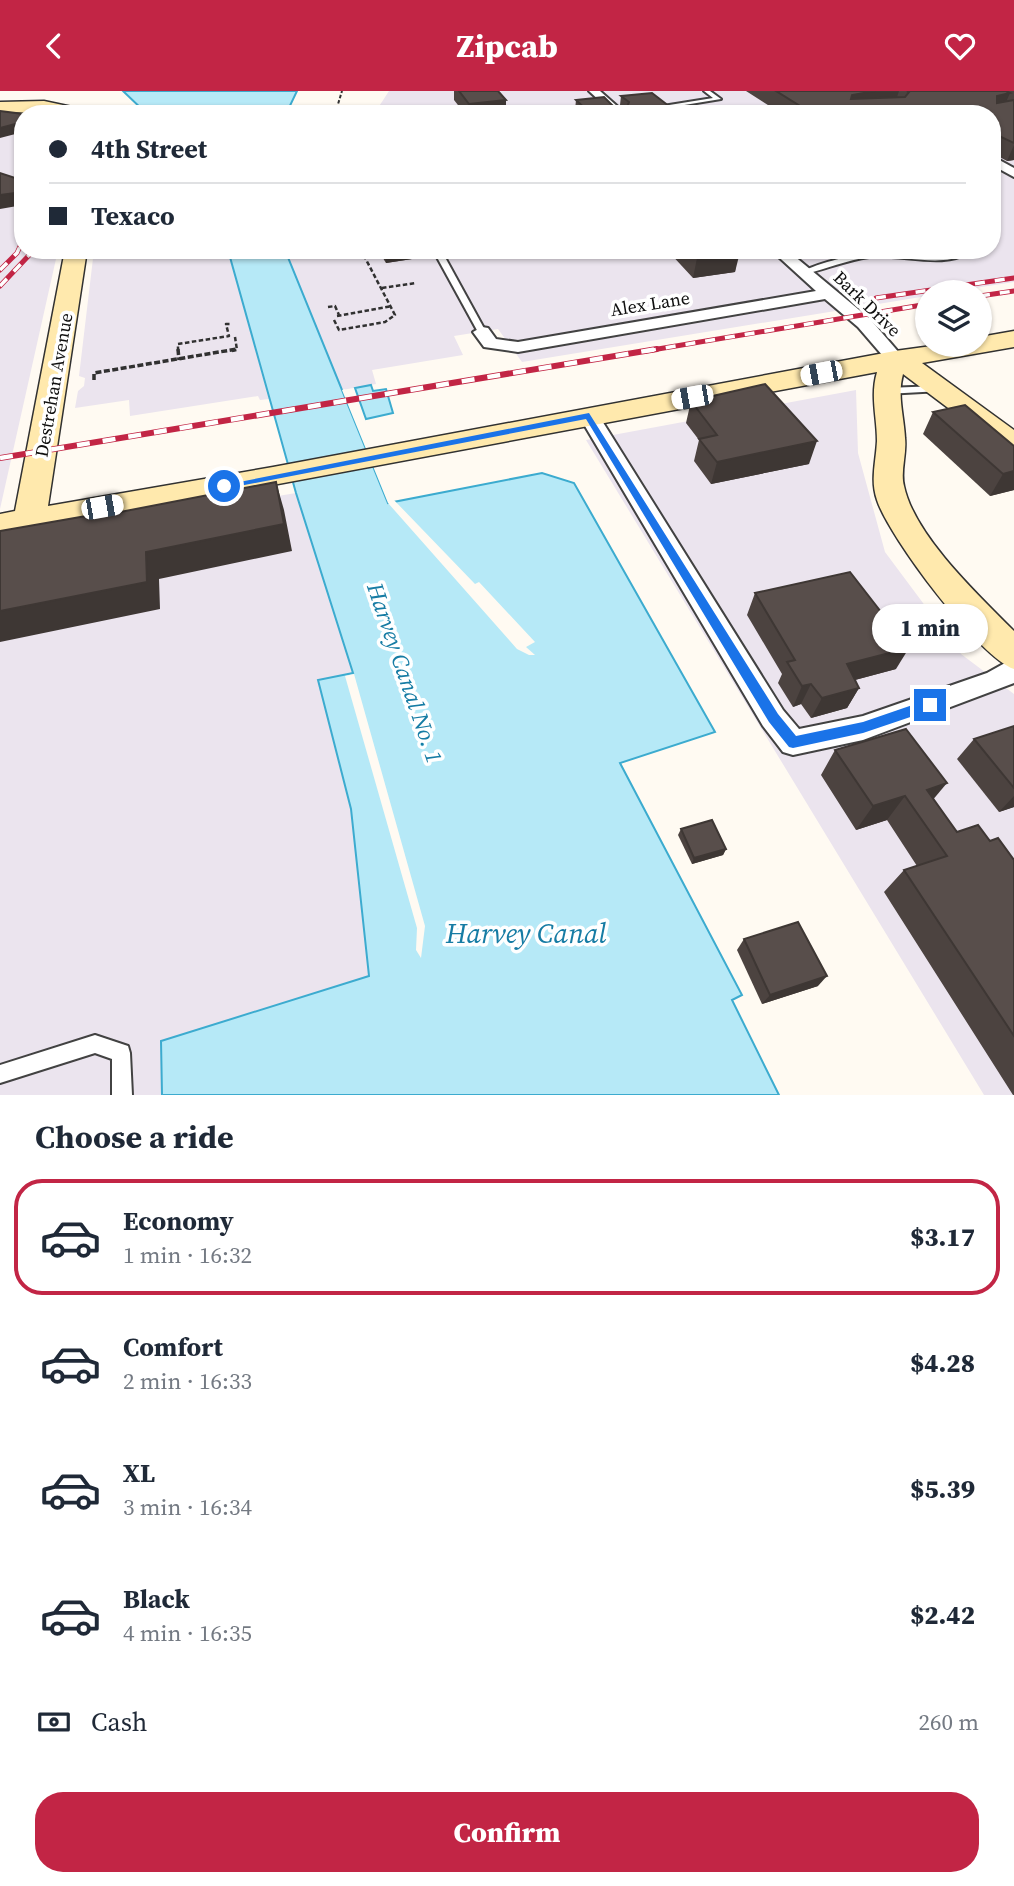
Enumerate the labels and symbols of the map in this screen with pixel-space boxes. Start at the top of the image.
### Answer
street label: Bark Drive [828,265,907,342]
street label: Alex Lane [608,285,691,322]
street label: Destrehan Avenue [29,311,79,459]
car [799,359,844,387]
car [670,383,715,411]
route start [208,470,240,502]
car [80,493,125,521]
water label: Harvey Canal No. 1 [359,578,451,768]
callout: 1 min [872,603,988,653]
route end [914,689,946,721]
water label: Harvey Canal [445,914,607,952]

